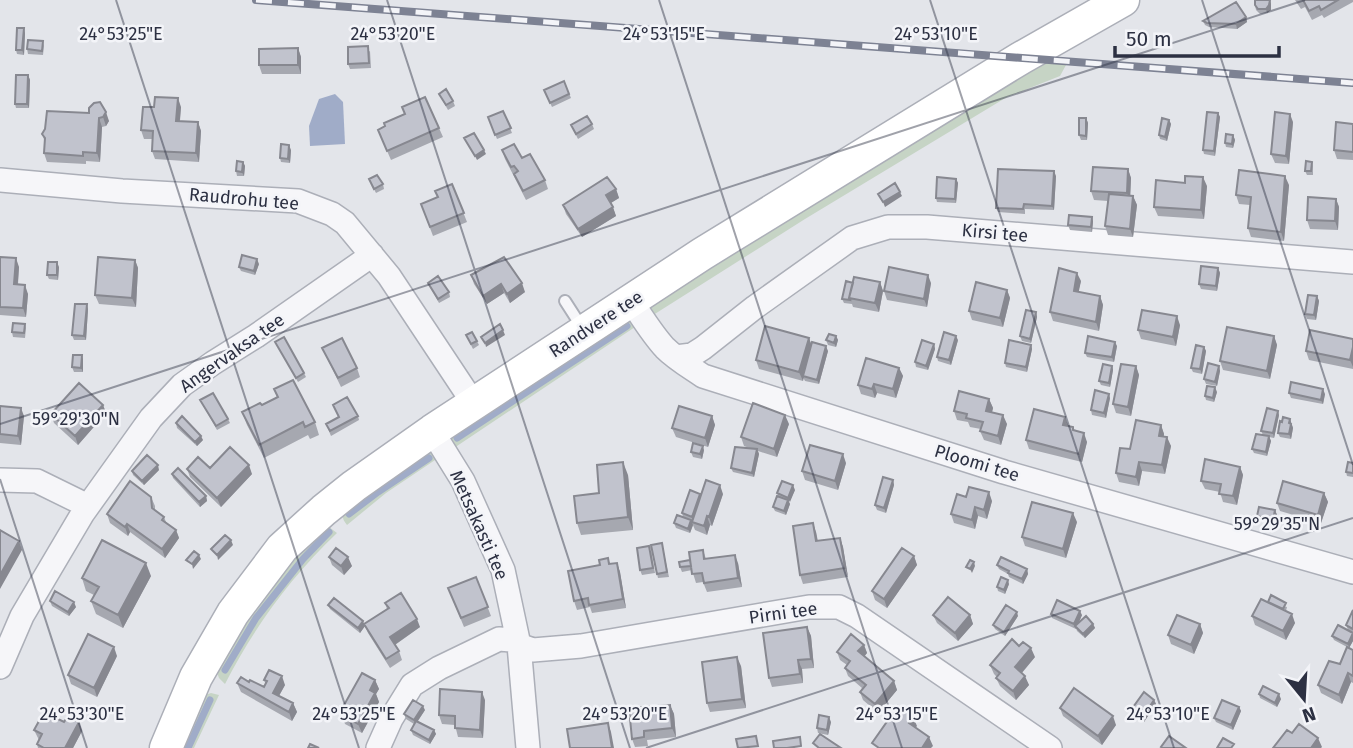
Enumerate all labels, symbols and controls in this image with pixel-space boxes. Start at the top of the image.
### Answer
scale bar [1115,14,1280,58]
text: 24°53'25"E [79,23,163,45]
text: 24°53'20"E [351,23,435,45]
text: 24°53'15"E [623,23,705,45]
text: 24°53'10"E [894,23,978,45]
text: 50 m [1126,26,1172,52]
street label: Raudrohu tee [188,183,300,215]
street label: Kirsi tee [961,219,1029,247]
street label: Randvere tee [545,286,647,362]
street label: Angervaksa tee [175,309,289,397]
text: 59°29'30"N [32,408,120,430]
street label: Ploomi tee [932,440,1022,486]
street label: Metsakasti tee [445,467,513,583]
text: 59°29'35"N [1234,513,1320,535]
street label: Pirni tee [747,597,819,629]
north arrow [1269,664,1339,734]
text: N [1300,702,1319,728]
text: 24°53'30"E [40,703,124,725]
text: 24°53'25"E [312,703,396,725]
text: 24°53'20"E [583,703,667,725]
text: 24°53'15"E [856,703,938,725]
text: 24°53'10"E [1126,703,1210,725]

